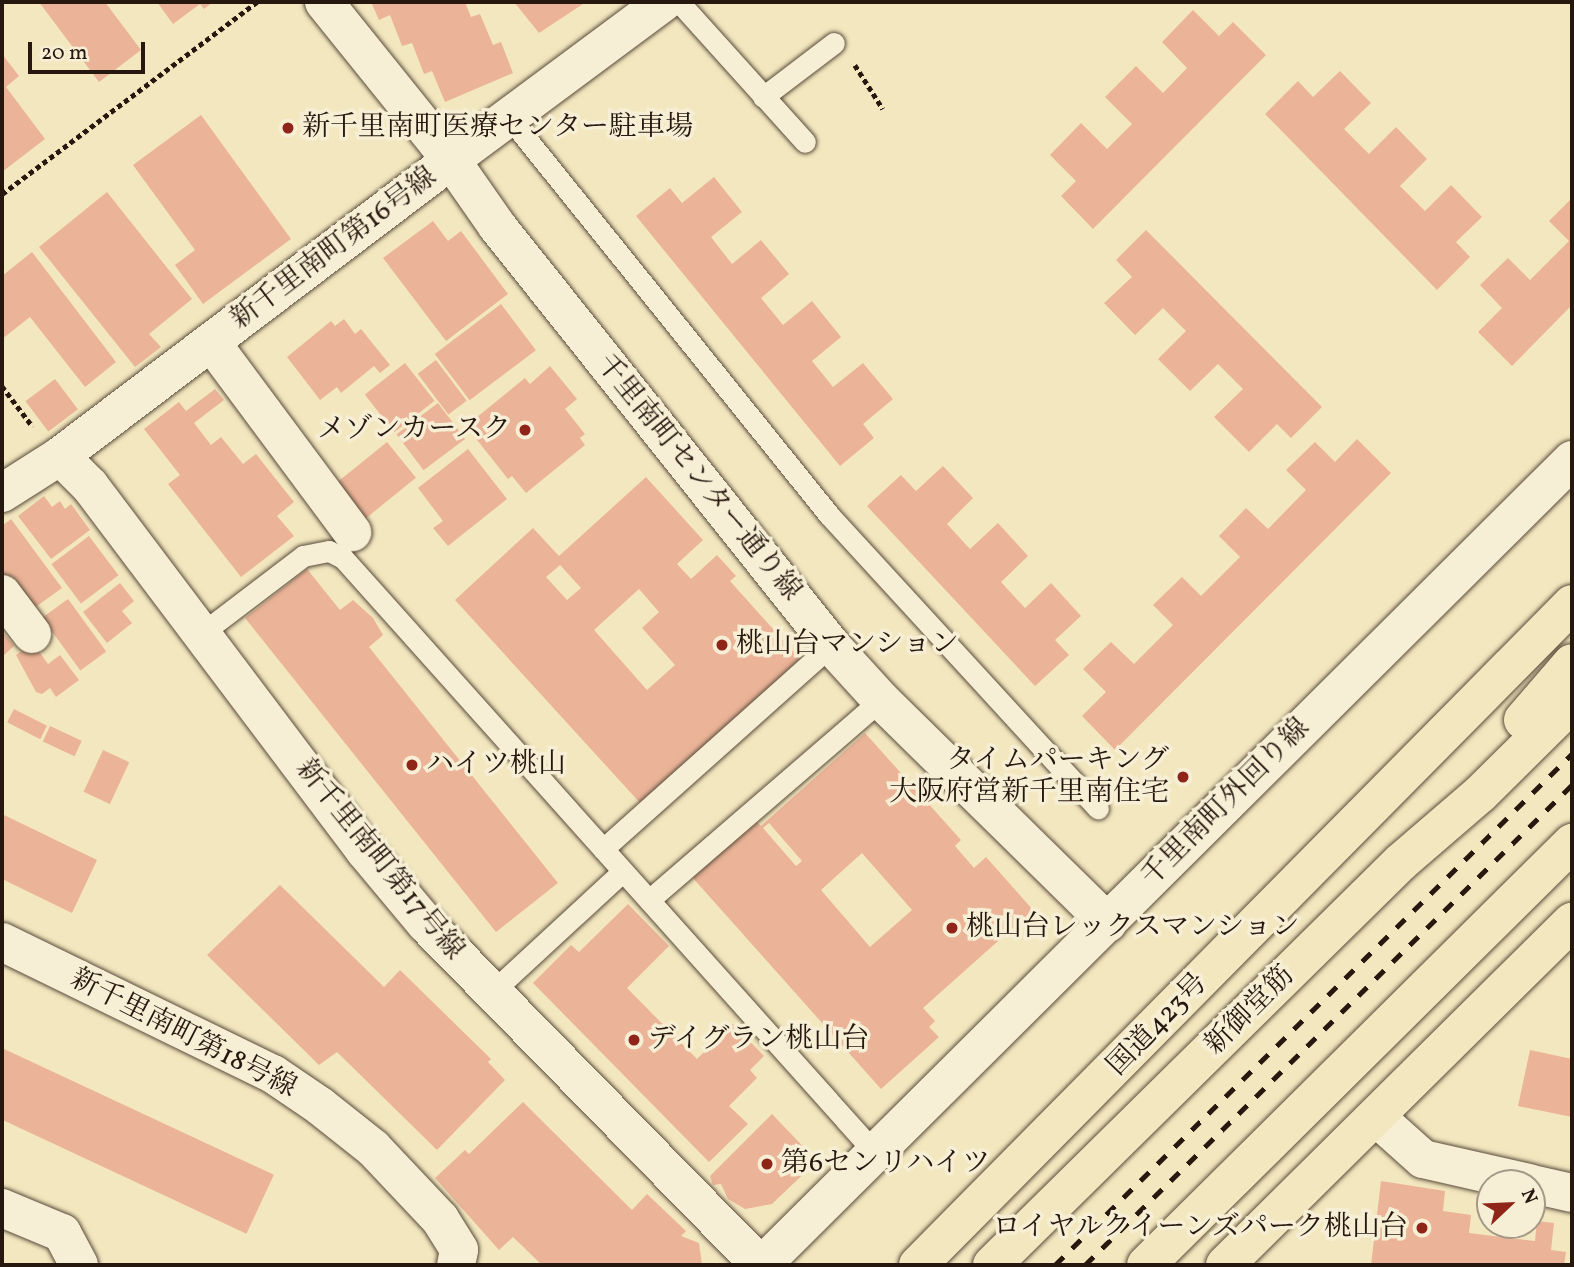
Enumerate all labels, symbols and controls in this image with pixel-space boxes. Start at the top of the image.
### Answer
scale bar [32,28,149,72]
text: 20 m [41,39,87,68]
place label: 新千里南町医療センター駐車場 [302,111,694,145]
marker: 新千里南町医療センター駐車場 [280,120,296,136]
street label: 新千里南町第16号線 [224,161,444,337]
street label: 千里南町センター通り線 [588,348,808,608]
place label: メゾンカースク [315,413,511,447]
marker: メゾンカースク [517,422,533,438]
place label: 桃山台マンション [736,628,960,662]
marker: 桃山台マンション [714,637,730,653]
street label: 千里南町外回り線 [1135,712,1317,894]
place label: タイムパーキング 大阪府営新千里南住宅 [889,744,1169,810]
place label: ハイツ桃山 [426,748,566,782]
street label: 新千里南町第17号線 [288,753,470,967]
marker: ハイツ桃山 [404,757,420,773]
marker: タイムパーキング 大阪府営新千里南住宅 [1175,769,1191,785]
place label: 桃山台レックスマンション [966,911,1302,945]
marker: 桃山台レックスマンション [944,920,960,936]
street label: 新御堂筋 [1199,960,1301,1062]
street label: 新千里南町第18号線 [64,962,302,1106]
street label: 国道423号 [1101,967,1215,1083]
place label: デイグラン桃山台 [648,1023,872,1057]
marker: デイグラン桃山台 [626,1032,642,1048]
place label: 第6センリハイツ [781,1147,991,1181]
marker: 第6センリハイツ [759,1156,775,1172]
north arrow [1476,1169,1546,1239]
text: N [1514,1185,1543,1208]
place label: ロイヤルクイーンズパーク桃山台 [988,1211,1408,1245]
marker: ロイヤルクイーンズパーク桃山台 [1414,1220,1430,1236]

